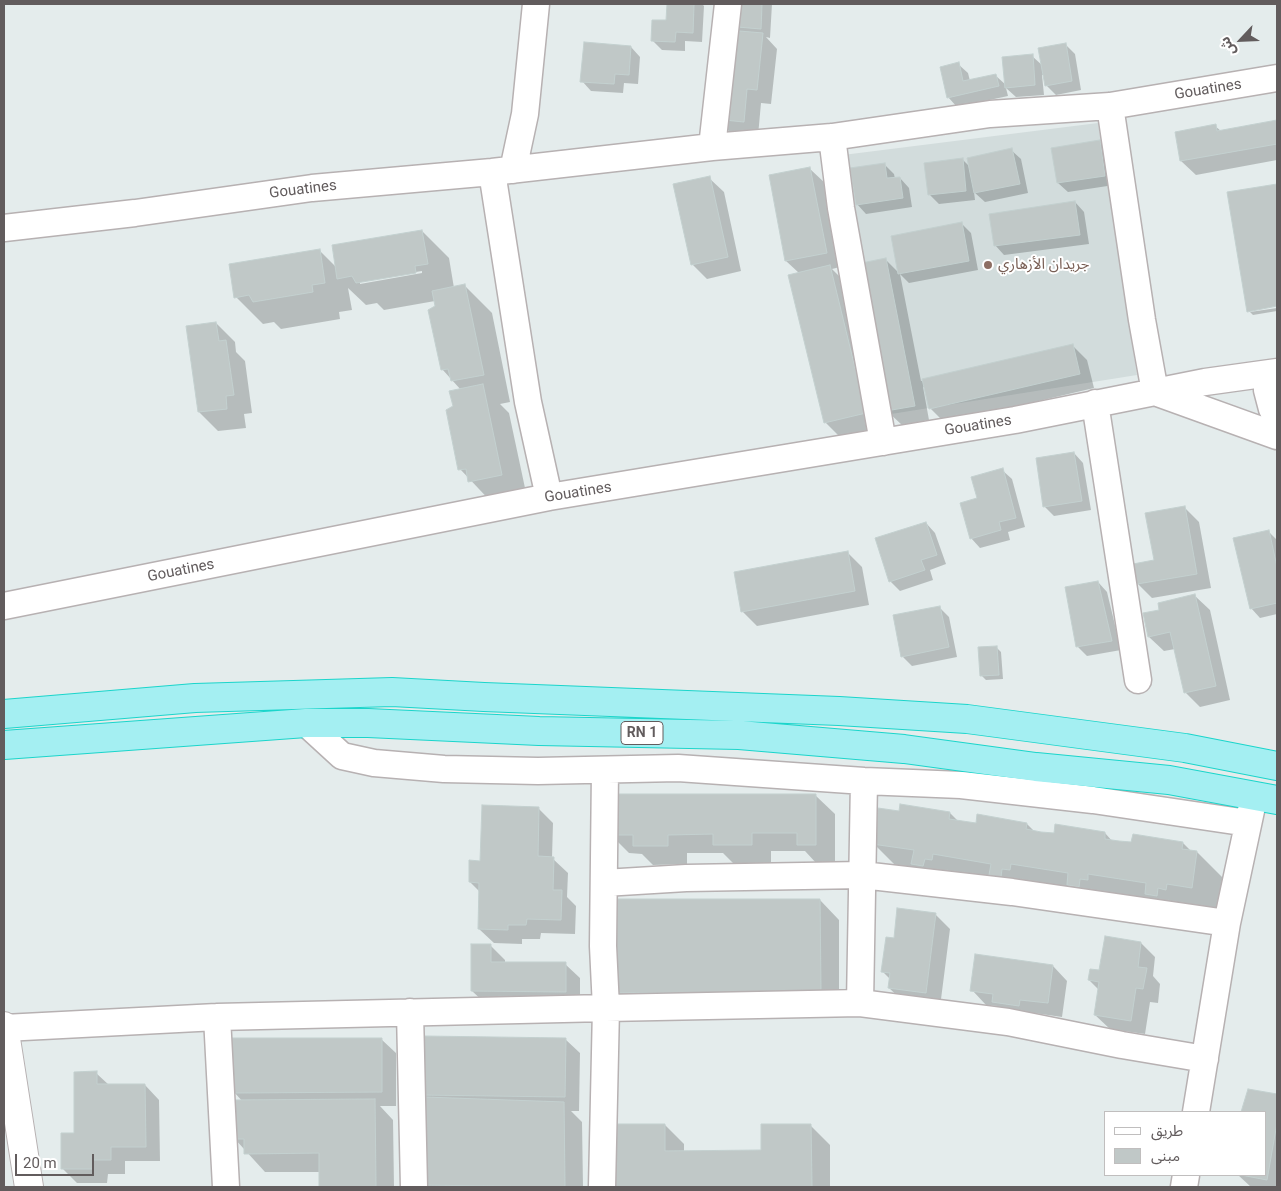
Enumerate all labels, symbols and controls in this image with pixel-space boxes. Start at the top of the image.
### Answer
north arrow [1216,15,1266,65]
text: ش [1216,34,1239,58]
street label: Gouatines [1173,76,1243,104]
street label: Gouatines [268,177,338,203]
place label: جريدان الأزهاري [998,256,1089,274]
marker: جريدان الأزهاري [982,259,994,271]
street label: Gouatines [943,412,1013,440]
street label: Gouatines [543,479,613,507]
street label: Gouatines [146,556,216,586]
road number: RN 1 [621,721,663,744]
legend [1104,1111,1266,1176]
text: طريق [1151,1122,1183,1140]
scale bar [18,1144,96,1176]
text: مبنى [1151,1147,1180,1165]
text: 20 m [23,1154,57,1172]

